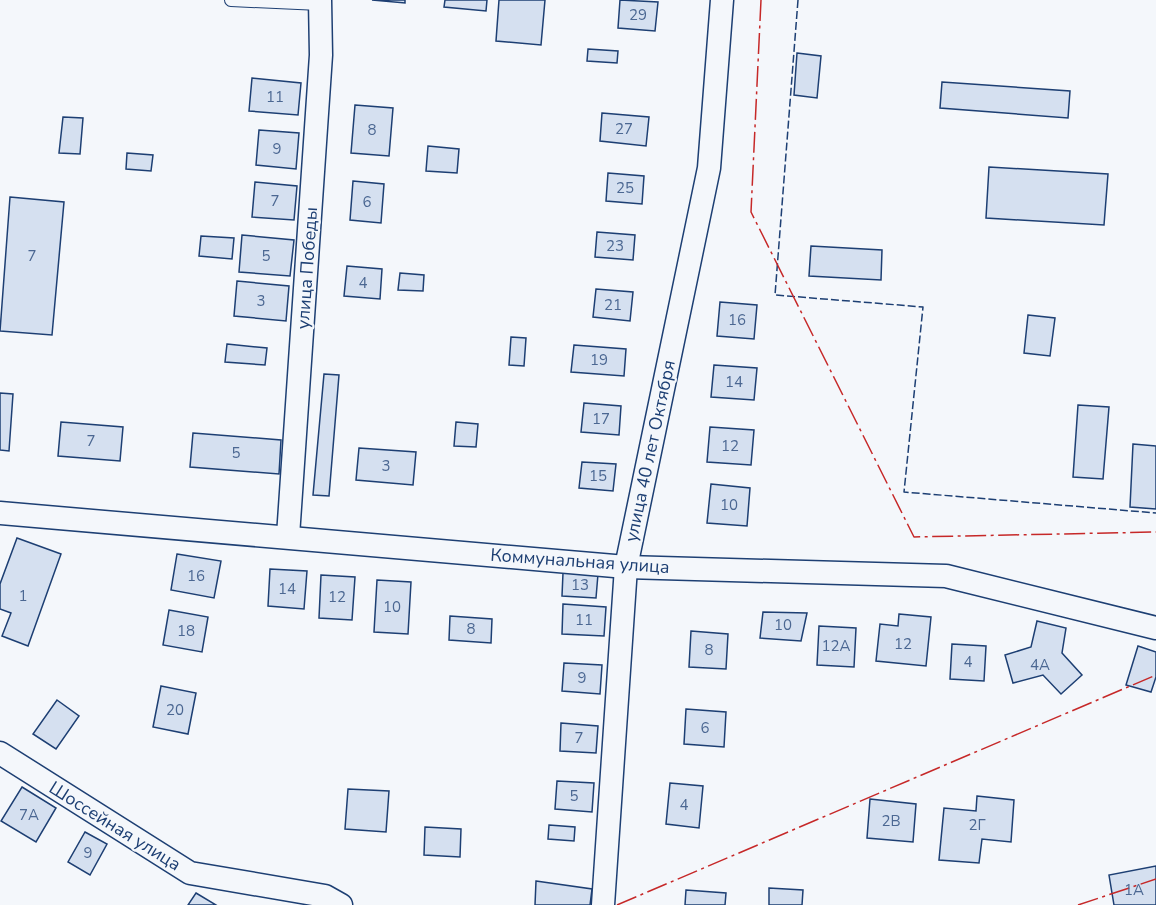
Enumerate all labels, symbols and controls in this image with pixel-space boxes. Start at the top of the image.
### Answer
house number: 29 [629,5,647,25]
house number: 11 [266,87,284,107]
house number: 27 [615,119,633,139]
house number: 8 [367,120,377,140]
house number: 9 [272,139,282,159]
house number: 25 [616,178,634,198]
house number: 7 [270,191,280,211]
house number: 6 [362,192,372,212]
street label: улица Победы [291,206,323,330]
house number: 23 [606,236,624,256]
house number: 7 [27,246,37,266]
house number: 5 [261,246,271,266]
house number: 4 [358,273,368,293]
house number: 3 [256,291,266,311]
house number: 21 [604,295,622,315]
house number: 16 [728,310,746,330]
house number: 19 [590,350,608,370]
street label: улица 40 лет Октября [619,358,681,544]
house number: 14 [725,372,743,392]
house number: 17 [592,409,610,429]
house number: 7 [86,431,96,451]
house number: 12 [721,436,739,456]
house number: 5 [231,443,241,463]
house number: 3 [381,456,391,476]
house number: 15 [589,466,607,486]
house number: 10 [720,495,738,515]
street label: Коммунальная улица [489,543,671,579]
house number: 16 [187,566,205,586]
house number: 13 [571,575,589,595]
house number: 14 [278,579,296,599]
house number: 1 [18,586,28,606]
house number: 12 [328,587,346,607]
house number: 10 [383,597,401,617]
house number: 11 [575,610,593,630]
house number: 10 [774,615,792,635]
house number: 8 [466,619,476,639]
house number: 18 [177,621,195,641]
house number: 12 [894,634,912,654]
house number: 12А [822,636,851,656]
house number: 8 [704,640,714,660]
house number: 4 [963,652,973,672]
house number: 4А [1030,655,1050,675]
house number: 9 [577,668,587,688]
house number: 20 [166,700,184,720]
house number: 6 [700,718,710,738]
house number: 7 [574,728,584,748]
street label: Шоссейная улица [45,776,185,876]
house number: 5 [569,786,579,806]
house number: 4 [679,795,689,815]
house number: 7А [19,805,39,825]
house number: 2В [881,811,901,831]
house number: 2Г [968,815,986,835]
house number: 9 [83,843,93,863]
house number: 1А [1124,880,1144,900]

